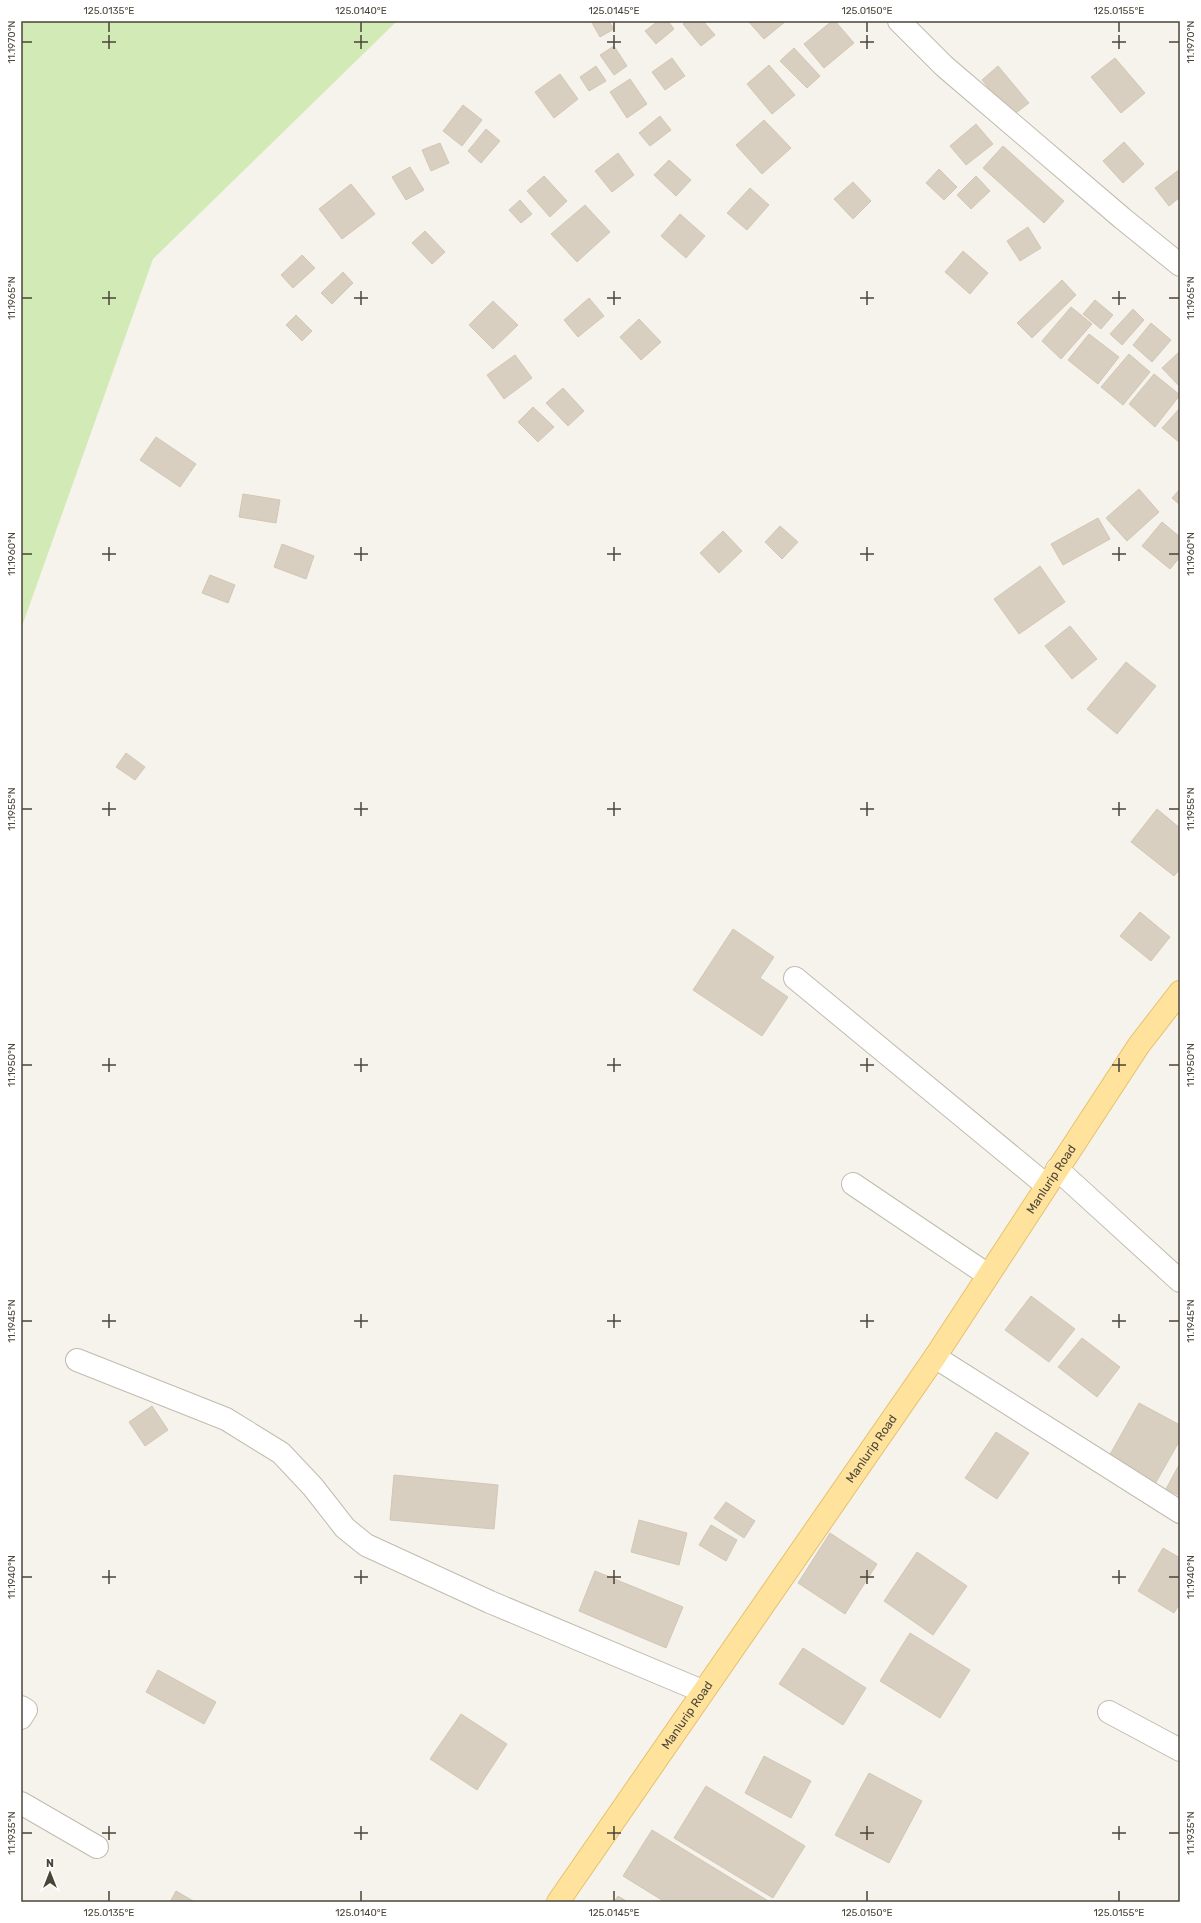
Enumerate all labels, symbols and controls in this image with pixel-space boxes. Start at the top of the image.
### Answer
text: 125.0135°E [84,5,134,17]
text: 125.0140°E [335,5,387,17]
text: 125.0145°E [588,5,640,17]
text: 125.0150°E [841,5,893,17]
text: 125.0155°E [1094,5,1144,17]
text: 11.1970°N [6,20,18,63]
text: 11.1970°N [1185,20,1197,63]
text: 11.1965°N [6,276,18,320]
text: 11.1965°N [1185,276,1197,320]
text: 11.1960°N [6,532,18,576]
text: 11.1960°N [1185,532,1197,576]
text: 11.1955°N [6,787,18,831]
text: 11.1955°N [1185,787,1197,831]
text: 11.1950°N [6,1043,18,1087]
text: 11.1950°N [1185,1043,1197,1087]
street label: Manlurip Road [1024,1142,1079,1216]
text: 11.1945°N [6,1299,18,1343]
text: 11.1945°N [1185,1299,1197,1343]
street label: Manlurip Road [843,1412,900,1486]
text: 11.1940°N [6,1555,18,1599]
text: 11.1940°N [1185,1555,1197,1599]
street label: Manlurip Road [659,1679,716,1752]
text: 11.1935°N [6,1811,18,1855]
text: 11.1935°N [1185,1811,1197,1855]
north arrow [30,1853,70,1893]
text: N [46,1857,54,1870]
text: 125.0135°E [84,1907,134,1919]
text: 125.0140°E [335,1907,387,1919]
text: 125.0145°E [588,1907,640,1919]
text: 125.0150°E [841,1907,893,1919]
text: 125.0155°E [1094,1907,1144,1919]

